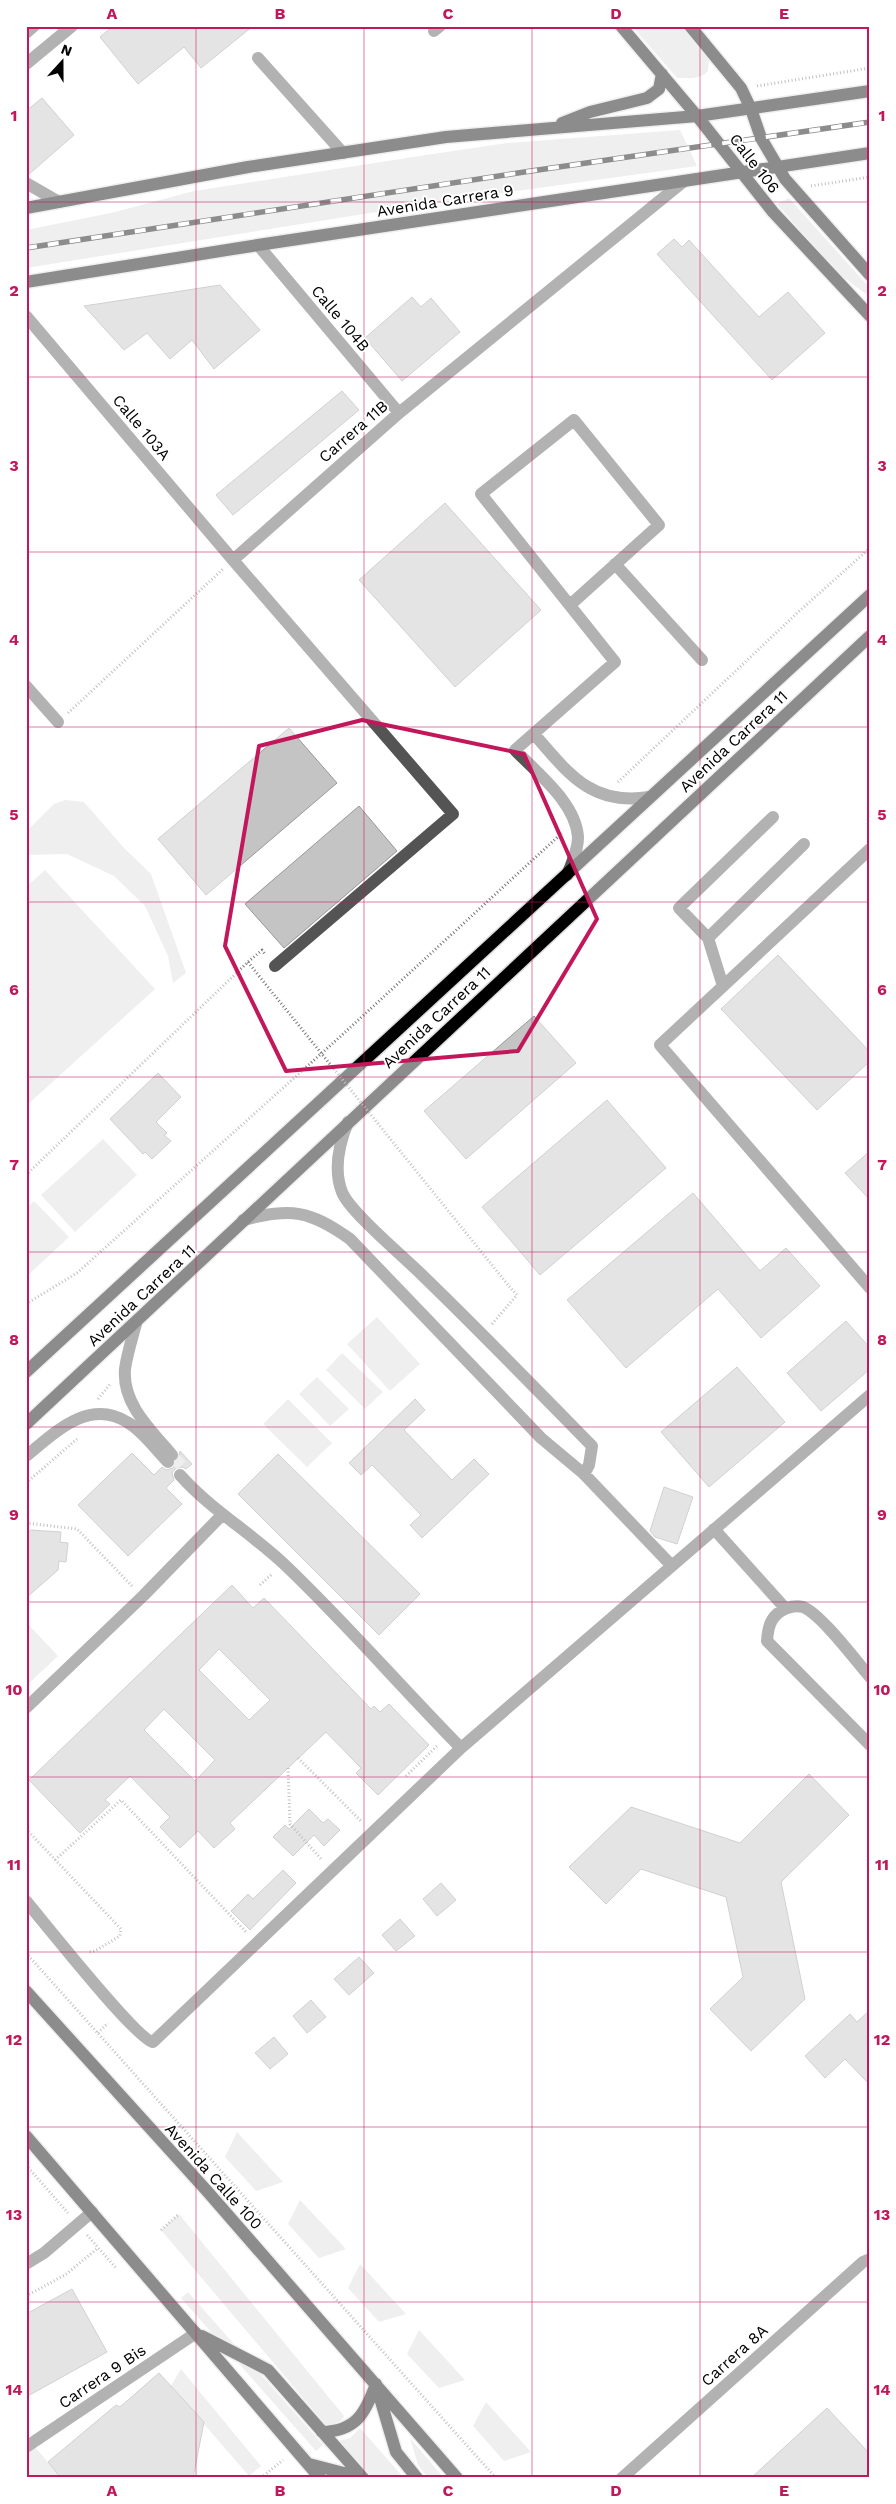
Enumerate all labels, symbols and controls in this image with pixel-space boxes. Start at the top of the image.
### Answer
text: A [107,4,118,23]
text: B [275,4,286,23]
text: C [443,4,454,23]
text: D [610,4,622,23]
text: E [779,4,789,23]
north arrow [38,38,88,88]
text: N [59,41,74,59]
text: 1 [11,106,17,125]
text: 1 [879,106,885,125]
street label: Calle 106 [726,130,784,197]
street label: Avenida Carrera 9 [375,180,515,221]
text: 2 [9,281,19,300]
street label: Calle 104B [307,281,374,355]
text: 2 [877,281,887,300]
street label: Calle 103A [109,391,175,464]
street label: Carrera 11B [315,396,392,466]
text: 3 [9,456,19,475]
text: 3 [877,456,887,475]
text: 4 [9,630,19,649]
text: 4 [877,630,887,649]
street label: Avenida Carrera 11 [675,686,791,796]
text: 5 [9,805,19,824]
text: 5 [877,805,887,824]
street label: Avenida Carrera 11 [378,962,494,1072]
text: 6 [9,980,19,999]
text: 6 [877,980,887,999]
text: 7 [9,1155,19,1174]
text: 7 [877,1155,887,1174]
street label: Avenida Carrera 11 [83,1240,199,1350]
text: 8 [9,1330,19,1349]
text: 8 [877,1330,887,1349]
text: 9 [9,1505,19,1524]
text: 9 [877,1505,887,1524]
text: 10 [5,1680,23,1699]
text: 10 [873,1680,891,1699]
text: 11 [7,1855,21,1874]
text: 11 [875,1855,889,1874]
text: 12 [6,2030,22,2049]
text: 12 [874,2030,890,2049]
street label: Avenida Calle 100 [161,2119,266,2233]
text: 13 [6,2205,22,2224]
text: 13 [874,2205,890,2224]
street label: Carrera 8A [697,2320,772,2390]
street label: Carrera 9 Bis [55,2340,149,2413]
text: 14 [5,2380,23,2399]
text: 14 [873,2380,891,2399]
text: A [107,2481,118,2500]
text: B [275,2481,286,2500]
text: C [443,2481,454,2500]
text: D [610,2481,622,2500]
text: E [779,2481,789,2500]

